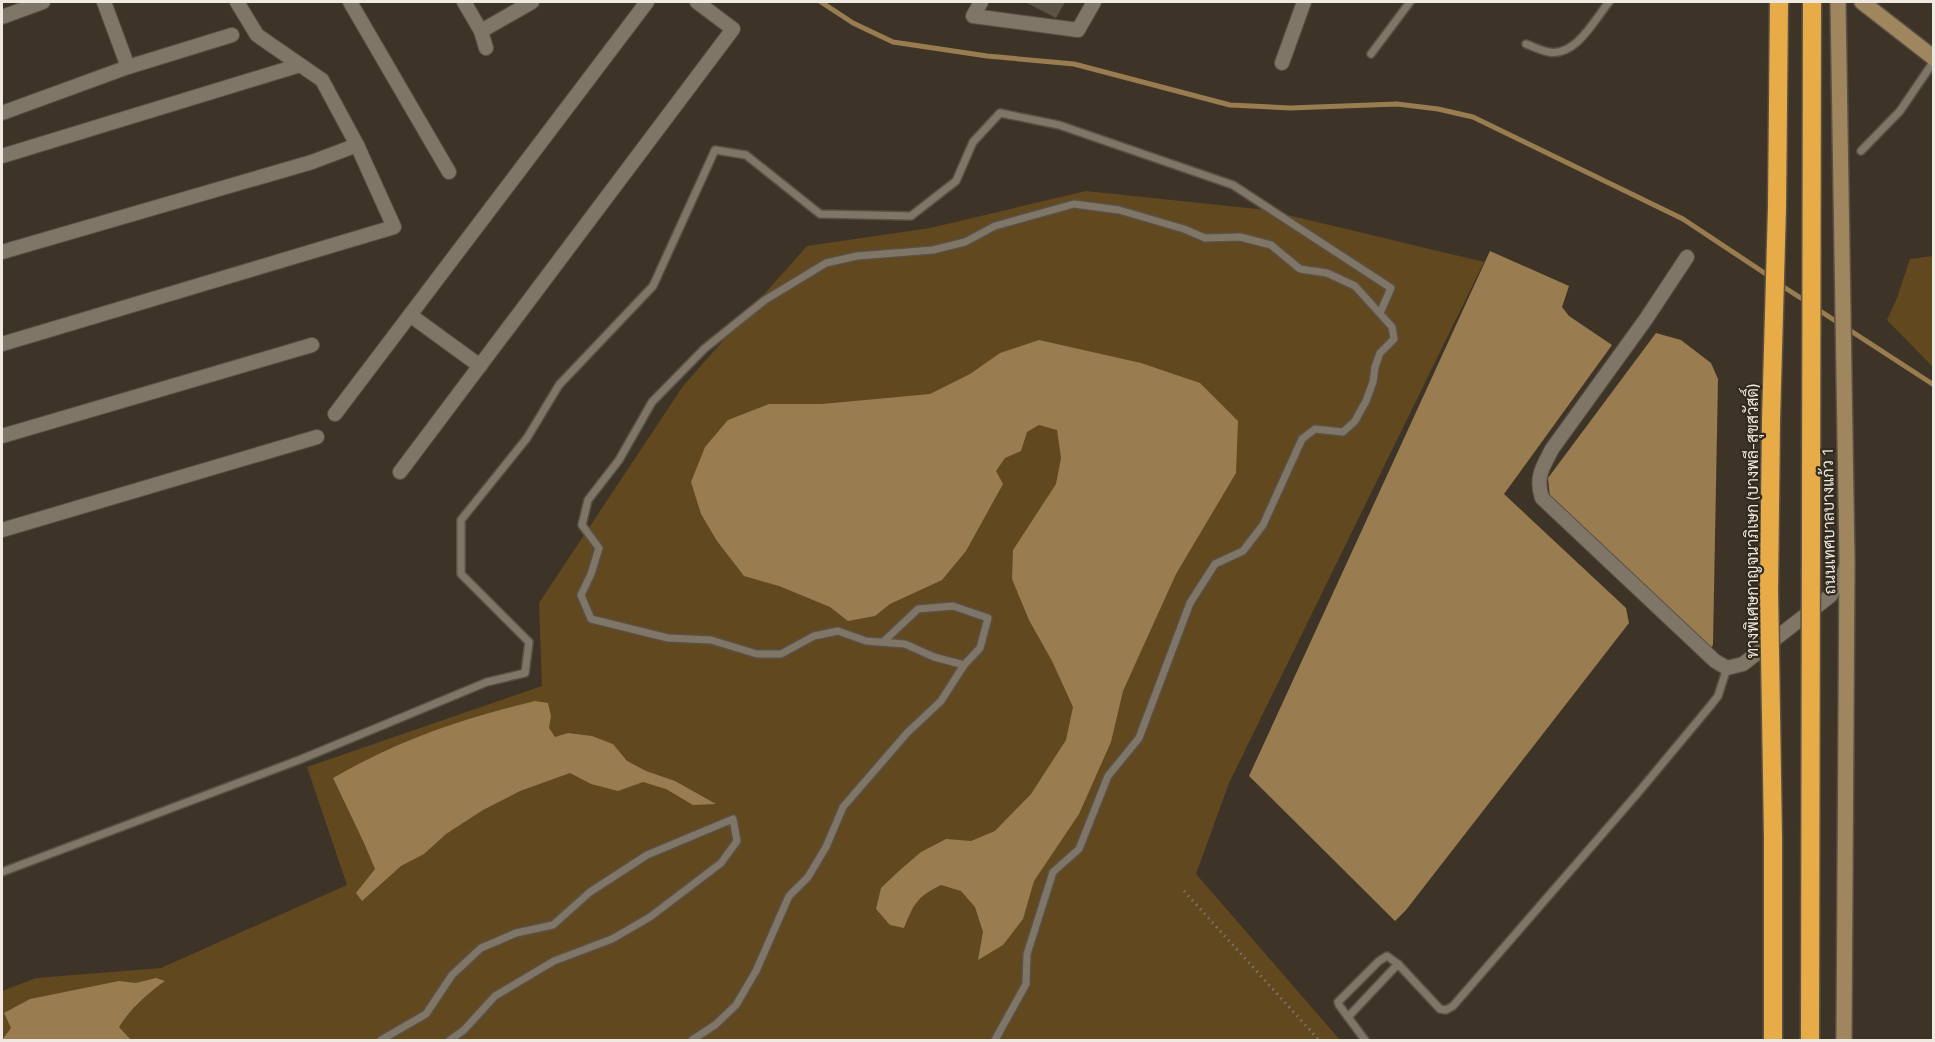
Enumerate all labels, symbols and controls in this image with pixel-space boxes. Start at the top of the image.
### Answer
street label: ทางพิเศษกาญจนาภิเษก (บางพลี-สุขสวัสดิ์) [1738,384,1764,658]
street label: ถนนเทศบาลบางแก้ว 1 [1815,447,1841,595]

